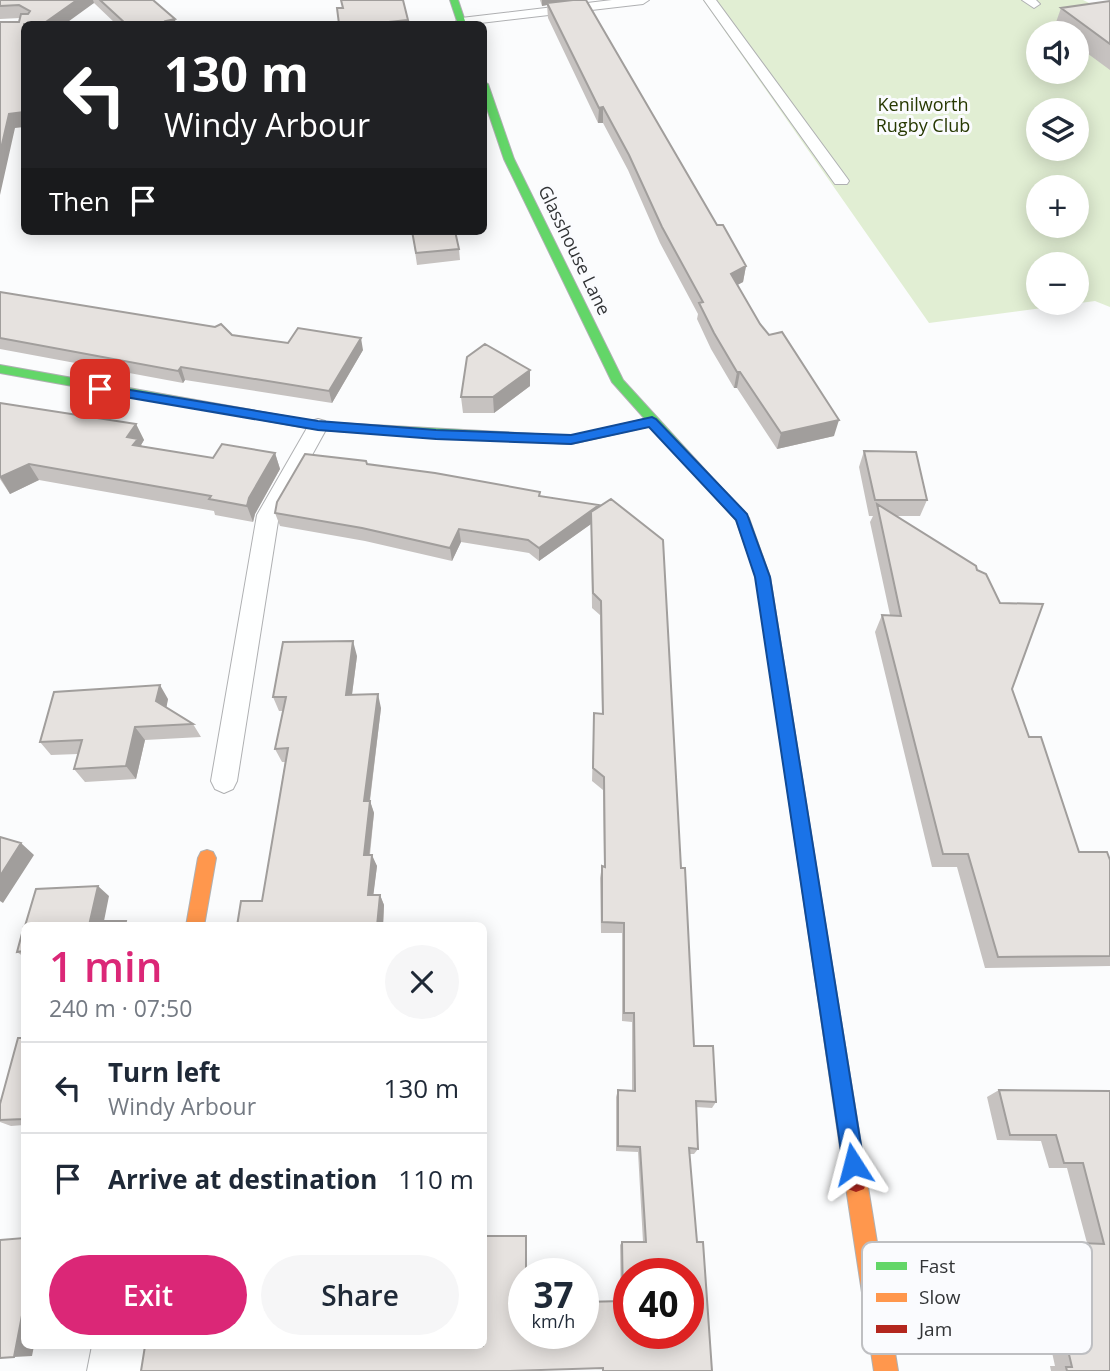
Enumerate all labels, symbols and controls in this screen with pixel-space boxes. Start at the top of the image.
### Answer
map controls [1026,21,1089,315]
button: sound [1026,21,1089,84]
text: 130 m [164,40,309,106]
icon: left [49,49,140,140]
park label: Kenilworth Rugby Club [876,92,970,137]
button: layers [1026,98,1089,161]
text: Windy Arbour [164,103,370,146]
button: + [1026,175,1089,238]
street label: Glasshouse Lane [533,181,617,319]
icon: arrive [124,182,162,220]
text: Then [49,183,110,219]
button: − [1026,252,1089,315]
pin [70,359,130,419]
icon: arrive [81,370,119,408]
text: 1 min [49,937,162,994]
button: close [385,945,459,1019]
text: 240 m · 07:50 [49,992,192,1024]
text: Turn left [108,1054,220,1090]
icon: left [49,1069,87,1107]
text: 130 m [384,1070,459,1106]
text: Windy Arbour [108,1090,256,1122]
position arrow [816,1127,890,1201]
icon: arrive [49,1160,87,1198]
text: Arrive at destination [108,1161,377,1197]
text: 110 m [398,1161,474,1197]
legend [862,1242,1092,1354]
text: Fast [919,1253,955,1279]
button: Exit [49,1255,247,1335]
button: Share [261,1255,459,1335]
speed limit sign: 40 [613,1258,704,1349]
text: 37 [533,1271,574,1318]
text: Slow [919,1284,961,1310]
text: km/h [532,1309,575,1333]
text: Jam [917,1316,952,1342]

